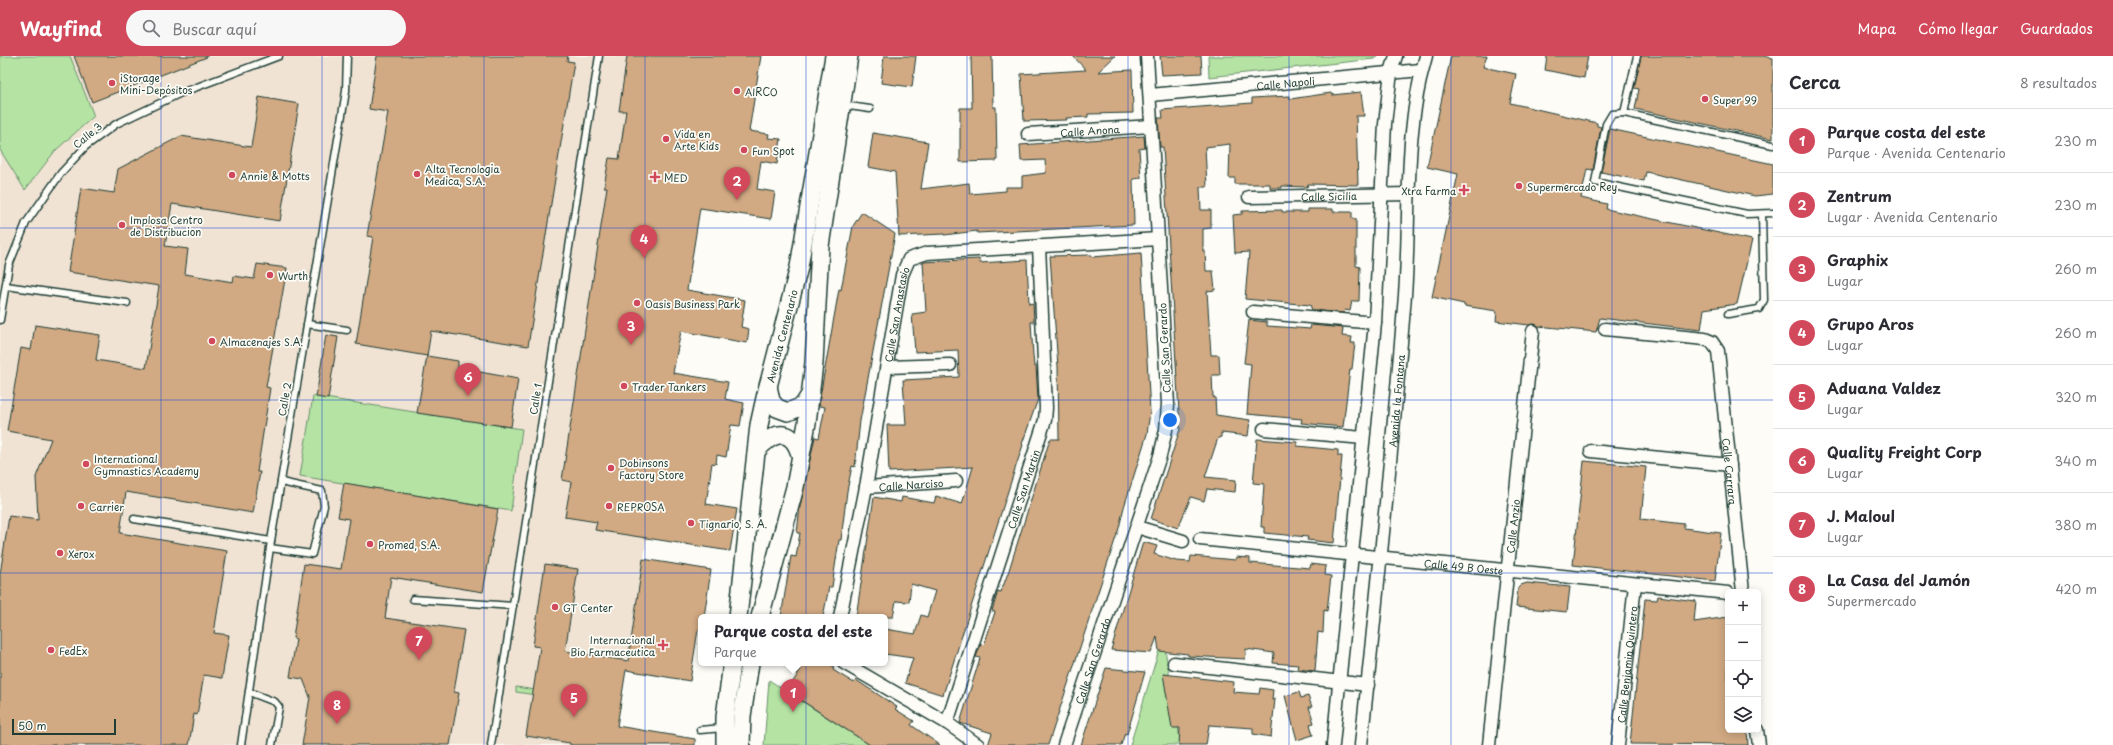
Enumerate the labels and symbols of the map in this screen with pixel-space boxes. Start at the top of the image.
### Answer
place label: iStorage Mini-Depósitos [120,70,193,97]
street label: Calle Napoli [1256,72,1316,93]
marker: iStorage Mini-Depósitos [107,78,117,88]
place label: AIRCO [745,84,778,99]
marker: AIRCO [732,86,742,96]
place label: Super 99 [1713,92,1757,107]
marker: Super 99 [1700,94,1710,104]
street label: Calle 3 [69,118,105,152]
street label: Calle Anona [1060,121,1121,139]
place label: Vida en Arte Kids [674,126,719,153]
marker: Vida en Arte Kids [661,134,671,144]
place label: Fun Spot [752,143,795,158]
marker: Fun Spot [739,145,749,155]
place label: Alta Tecnologia Medica, S.A. [425,161,500,188]
pin: 2 [724,167,750,200]
place label: Annie & Motts [240,168,310,183]
marker: Alta Tecnologia Medica, S.A. [412,169,422,179]
marker: Annie & Motts [227,170,237,180]
place label: MED [664,170,688,185]
marker: MED [649,171,661,183]
place label: Supermercado Rey [1527,179,1618,194]
marker: Supermercado Rey [1514,181,1524,191]
place label: Xtra Farma [1401,183,1456,198]
marker: Xtra Farma [1459,185,1469,195]
street label: Calle Sicilia [1301,187,1358,204]
place label: Implosa Centro de Distribucion [130,212,203,239]
marker: Implosa Centro de Distribucion [117,220,127,230]
pin: 4 [631,225,657,258]
street label: Calle San Anastasio [880,263,913,363]
place label: Wurth [278,268,308,283]
marker: Wurth [265,270,275,280]
street label: Avenida Centenario [762,287,800,384]
place label: Oasis Business Park [645,296,740,311]
marker: Oasis Business Park [632,298,642,308]
street label: Calle San Gerardo [1154,302,1174,393]
pin: 3 [618,312,644,345]
place label: Almacenajes S.A. [220,334,303,349]
marker: Almacenajes S.A. [207,336,217,346]
street label: Avenida la Fontana [1384,353,1408,448]
pin: 6 [455,363,481,396]
place label: Trader Tankers [632,379,707,394]
street label: Calle 2 [274,381,294,417]
marker: Trader Tankers [619,381,629,391]
street label: Calle 1 [525,382,545,416]
your location [1160,410,1180,430]
street label: Calle Carrara [1720,437,1741,506]
street label: Calle San Martin [1003,447,1043,530]
place label: International Gymnastics Academy [94,451,199,479]
place label: Dobinsons Factory Store [619,455,684,482]
marker: International Gymnastics Academy [81,459,91,469]
marker: Dobinsons Factory Store [606,463,616,473]
street label: Calle Narciso [878,474,944,494]
street label: Calle Anzio [1502,498,1523,554]
place label: Carrier [89,499,124,514]
place label: REPROSA [617,499,664,514]
marker: Carrier [76,501,86,511]
marker: REPROSA [604,501,614,511]
place label: Tignario, S. A. [699,516,767,531]
marker: Tignario, S. A. [686,518,696,528]
place label: Promed, S.A. [378,537,440,552]
marker: Promed, S.A. [365,539,375,549]
place label: Xerox [68,546,95,561]
marker: Xerox [55,548,65,558]
street label: Calle 49 B Oeste [1423,554,1504,577]
place label: GT Center [563,600,613,615]
marker: GT Center [550,602,560,612]
street label: Calle Benjamin Quintero [1613,605,1640,724]
street label: Calle San Gerardo [1071,615,1114,706]
pin: 7 [406,627,432,660]
place label: Internacional Bio Farmaceutica [570,632,656,659]
marker: Internacional Bio Farmaceutica [658,640,668,650]
place label: FedEx [59,643,87,658]
marker: FedEx [46,645,56,655]
pin: 1 [780,679,806,712]
pin: 5 [561,684,587,717]
pin: 8 [324,691,350,724]
scale bar [12,717,116,736]

